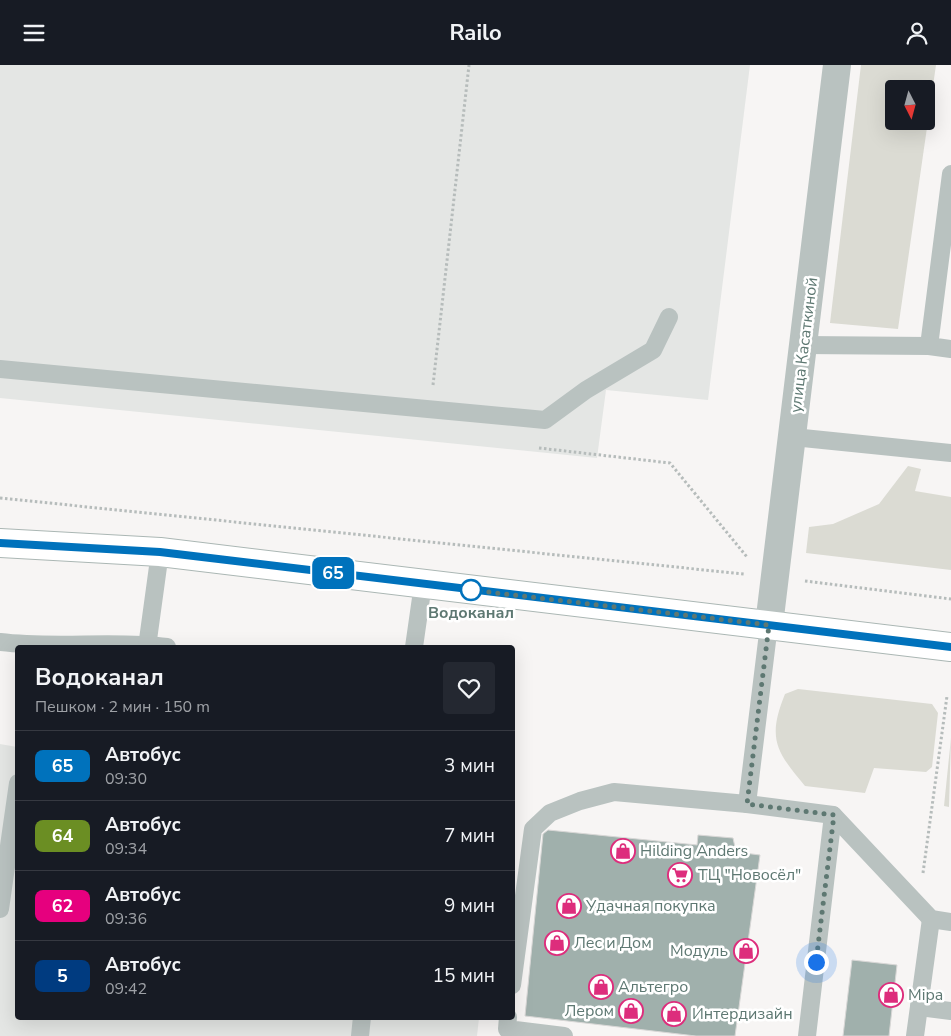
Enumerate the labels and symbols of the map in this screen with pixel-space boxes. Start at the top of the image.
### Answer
north arrow [885,80,935,130]
street label: улица Касаткиной [785,276,823,414]
line badge: 65 [310,557,356,589]
marker: Водоканал [460,579,482,601]
place label: Водоканал [428,602,514,624]
shop icon: Hilding Anders [610,838,636,864]
place label: Hilding Anders [640,840,748,862]
supermarket icon: ТЦ "Новосёл" [667,862,693,888]
place label: ТЦ "Новосёл" [698,864,801,886]
shop icon: Удачная покупка [556,893,582,919]
place label: Удачная покупка [585,895,716,917]
shop icon: Лес и Дом [544,930,570,956]
place label: Лес и Дом [574,932,652,954]
shop icon: Модуль [733,938,759,964]
place label: Модуль [670,940,728,962]
your location [804,950,829,975]
shop icon: Альтегро [588,974,614,1000]
place label: Альтегро [618,976,688,998]
shop icon: Mipa [878,982,904,1008]
place label: Mipa [908,984,943,1006]
shop icon: Лером [618,998,644,1024]
place label: Лером [564,1000,614,1022]
shop icon: Интердизайн [661,1001,687,1027]
place label: Интердизайн [692,1003,793,1025]

